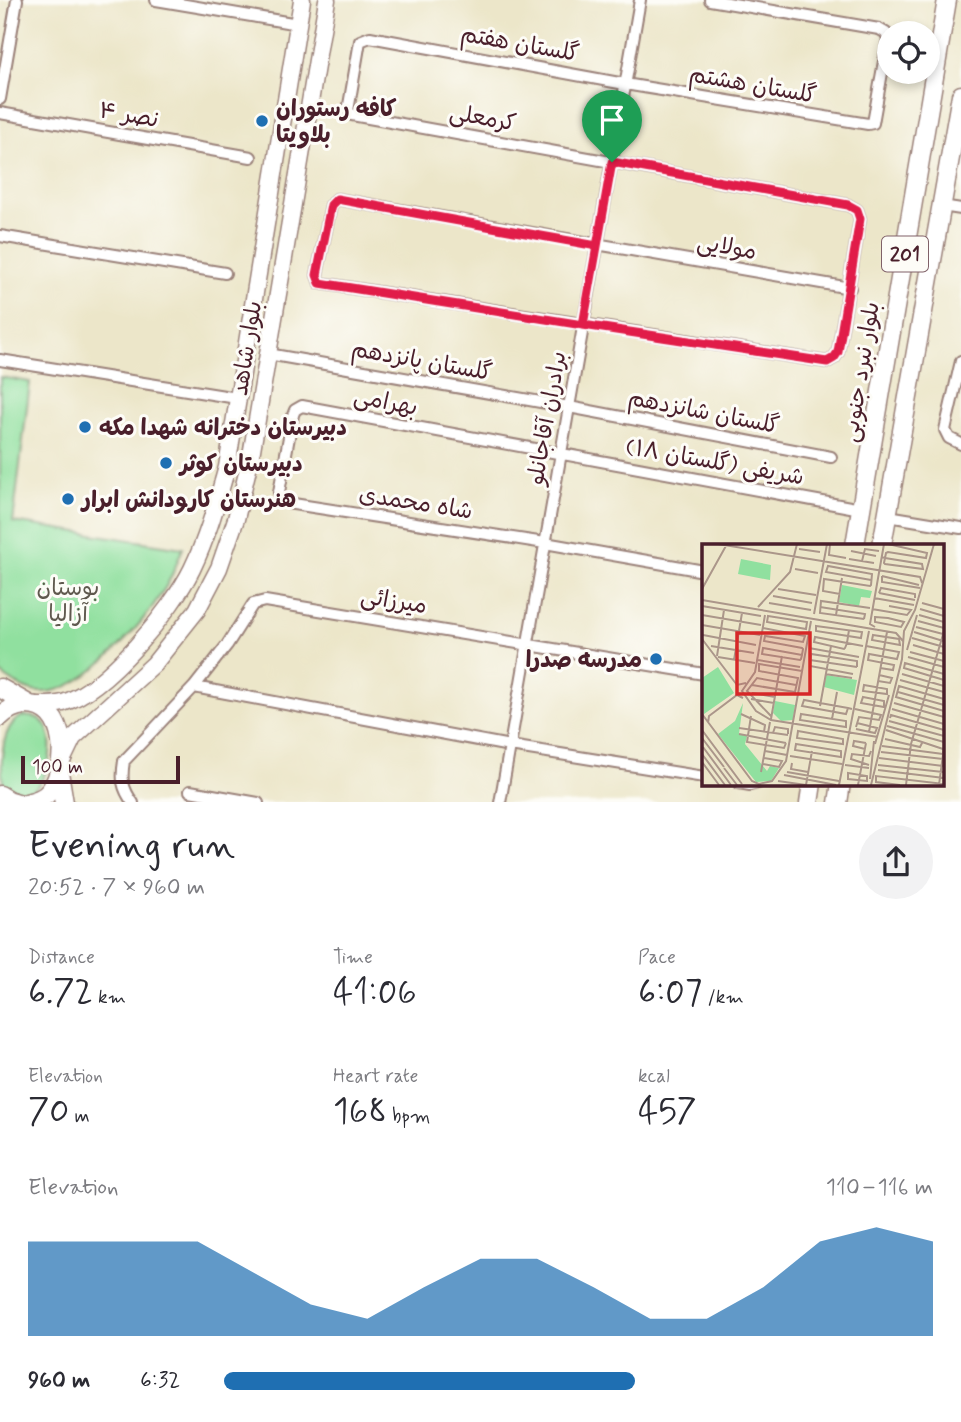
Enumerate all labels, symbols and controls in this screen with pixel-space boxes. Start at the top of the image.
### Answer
street label: گلستان هفتم [458,20,581,71]
map controls [877,21,940,84]
button: locate [877,21,940,84]
street label: گلستان هشتم [686,60,819,113]
pin [582,90,642,162]
place label: کافه رستوران بلاویتا [276,95,397,151]
street label: نصر ۴ [96,96,161,136]
street label: کرمعلی [447,98,518,140]
icon: arrive [593,101,631,139]
marker: کافه رستوران بلاویتا [254,113,270,129]
street label: مولایی [695,228,759,268]
road number: 201 [882,236,928,272]
street label: بلوار شاهد [226,299,270,398]
street label: بلوار نبرد جنوبی [836,300,888,445]
street label: گلستان پانزدهم [349,335,494,390]
street label: برادران آقاجانلو [521,349,574,489]
street label: بهرامی [351,382,420,424]
street label: گلستان شانزدهم [625,384,782,443]
place label: دبیرستان دخترانه شهدا مکه [99,414,347,444]
marker: دبیرستان دخترانه شهدا مکه [77,419,93,435]
street label: شریفی (گلستان ۱۸) [623,432,806,493]
place label: دبیرستان کوثر [178,450,303,480]
marker: دبیرستان کوثر [158,455,174,471]
street label: شاه محمدی [357,480,475,528]
place label: هنرستان کارودانش ابرار [80,486,296,516]
marker: هنرستان کارودانش ابرار [60,491,76,507]
inset map [702,544,944,785]
park label: بوستان آزالیا [37,574,99,630]
street label: میرزائی [358,582,429,622]
place label: مدرسه صدرا [525,646,642,676]
marker: مدرسه صدرا [648,651,664,667]
scale bar [21,754,180,785]
text: 100 m [32,755,83,780]
text: Evening run [28,822,235,871]
button: share [859,825,933,899]
text: 20:52 · 7 × 960 m [28,873,205,903]
text: Distance [28,945,95,970]
text: Time [333,945,373,970]
text: Pace [638,945,676,970]
text: 6.72 [28,970,93,1016]
text: 41:06 [333,970,417,1016]
text: 6:07 [638,970,702,1016]
text: km [93,985,126,1010]
text: /km [702,985,744,1010]
text: Elevation [28,1064,103,1089]
text: Heart rate [333,1064,418,1089]
text: kcal [638,1064,670,1089]
text: 70 [28,1089,69,1135]
text: 168 [333,1089,387,1135]
text: 457 [638,1089,697,1135]
text: m [69,1104,90,1129]
text: bpm [387,1104,430,1129]
text: Elevation [28,1173,119,1203]
text: 110–116 m [826,1173,933,1203]
text: 960 m [28,1366,90,1396]
text: 6:32 [140,1366,180,1396]

